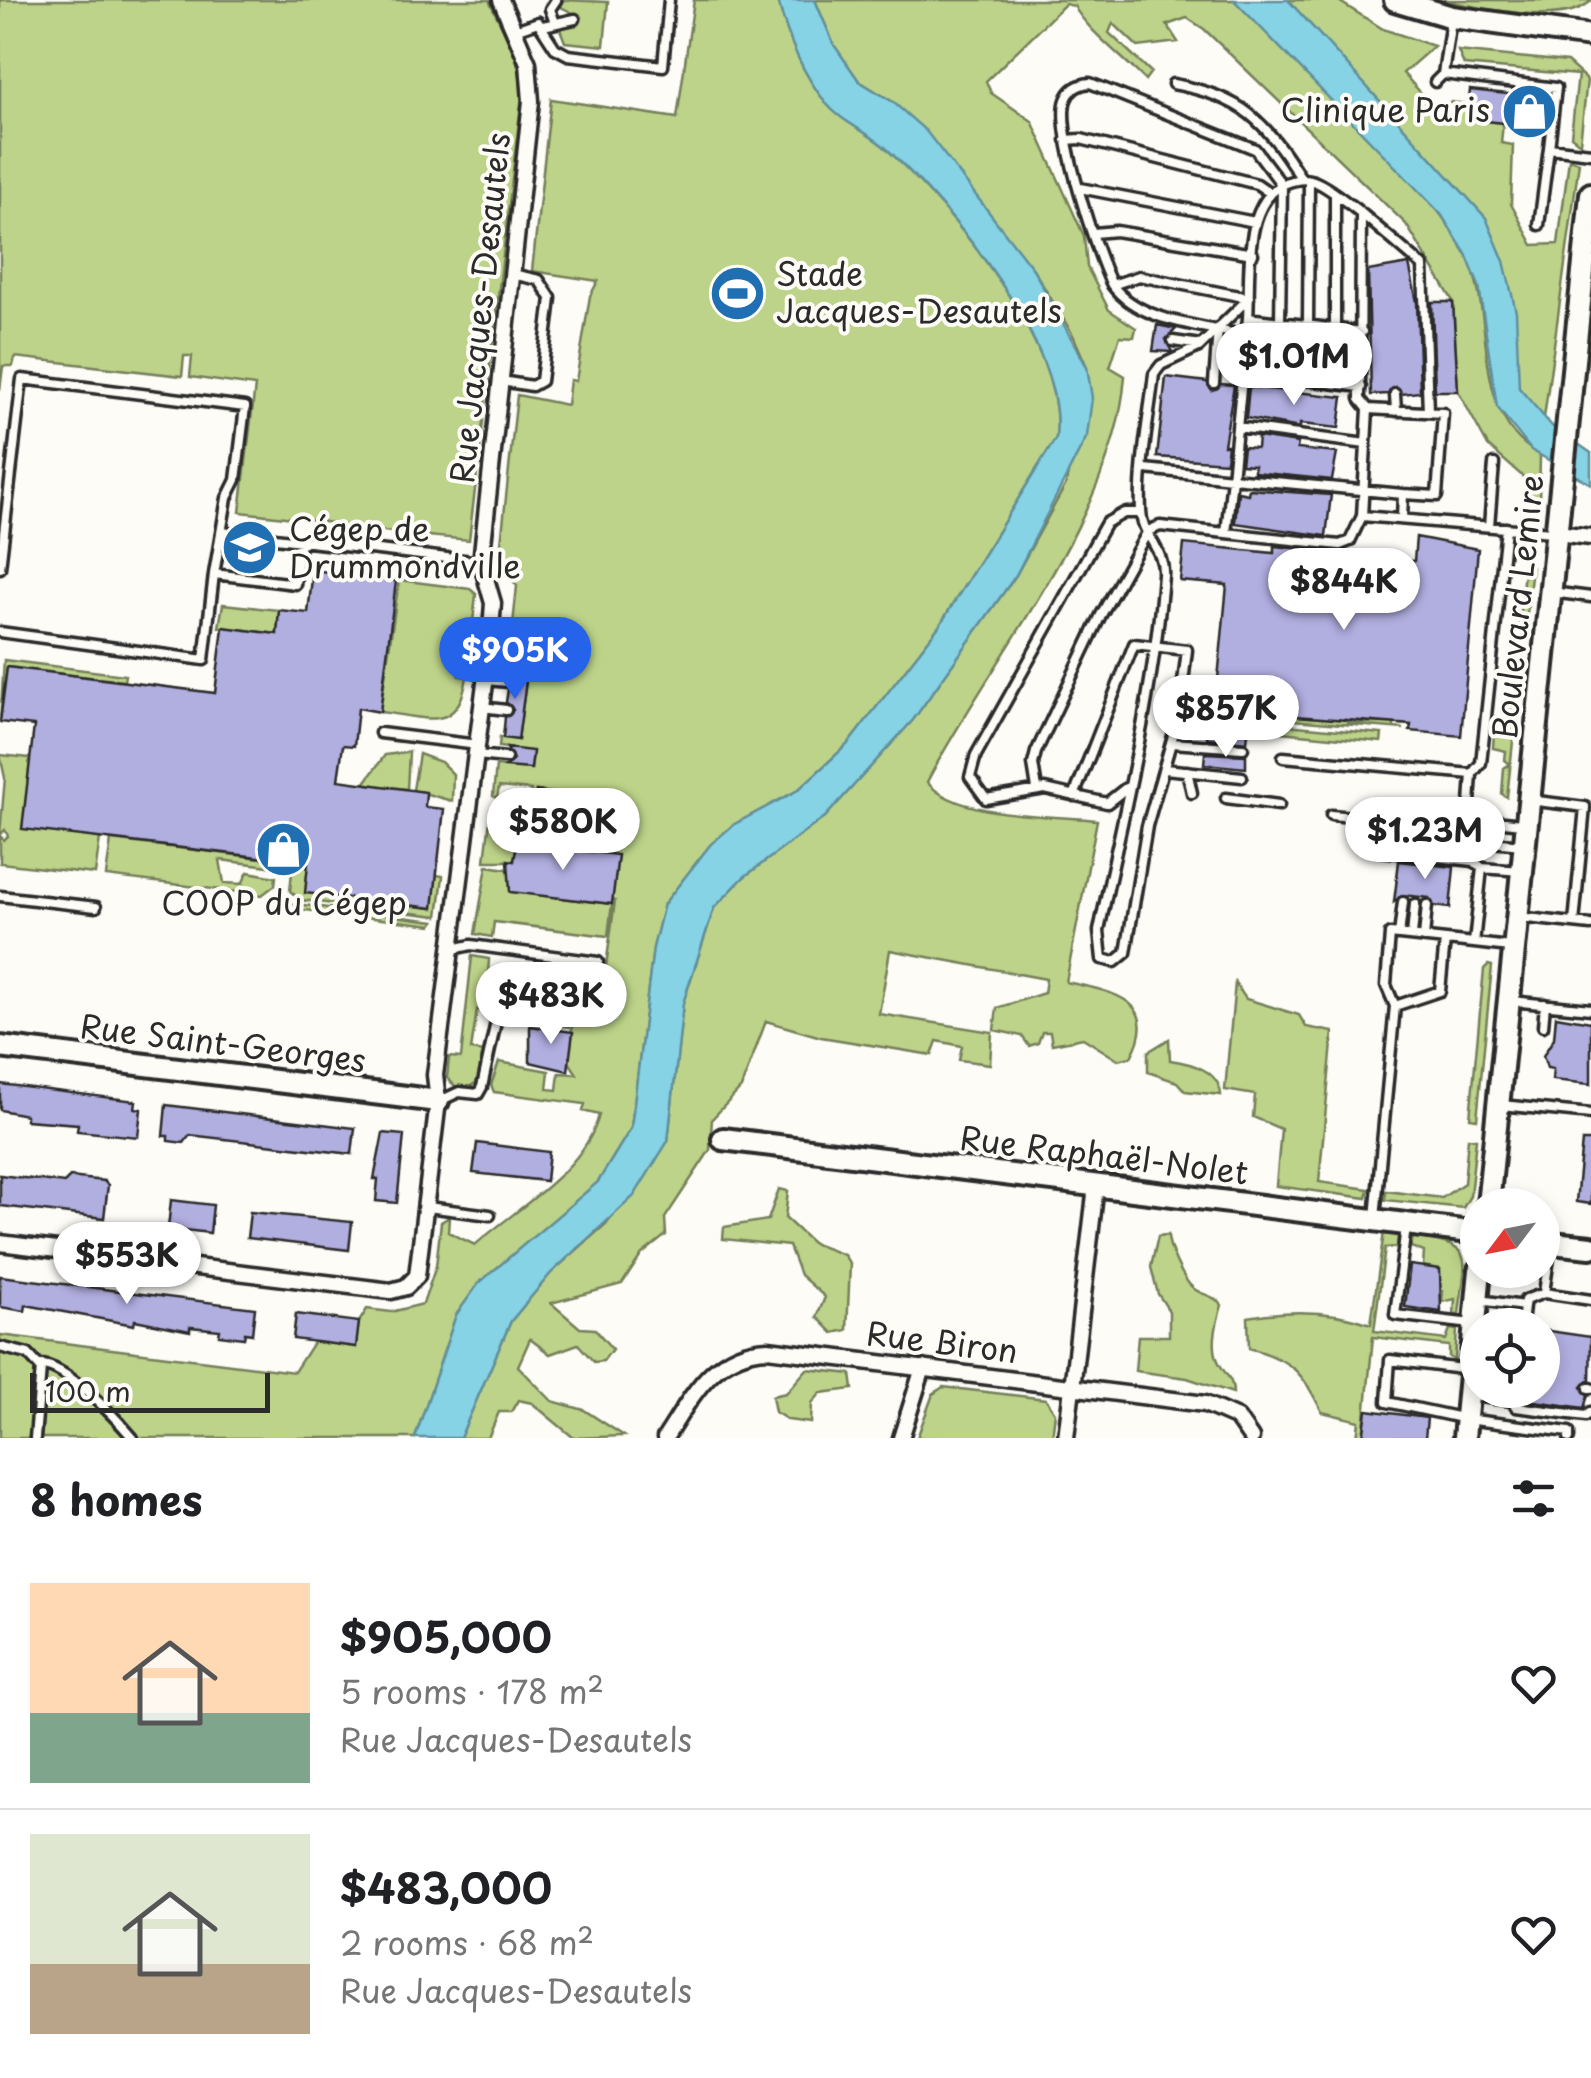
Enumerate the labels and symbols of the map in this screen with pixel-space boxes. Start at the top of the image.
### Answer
shop icon: Clinique Paris [1499,81,1559,141]
place label: Clinique Paris [1281,85,1490,133]
street label: Rue Jacques-Desautels [437,130,521,485]
place label: Stade Jacques-Desautels [776,249,1062,334]
sports icon: Stade Jacques-Desautels [707,263,767,323]
pin: $1.01M [1213,323,1375,408]
street label: Boulevard Lemire [1479,472,1555,741]
place label: Cégep de Drummondville [289,504,521,589]
school or university icon: Cégep de Drummondville [220,518,280,578]
pin: $844K [1274,548,1414,633]
pin: $905K [445,617,585,702]
pin: $857K [1156,675,1296,760]
pin: $580K [493,788,633,873]
pin: $1.23M [1344,797,1506,882]
shop icon: COOP du Cégep [254,820,314,880]
place label: COOP du Cégep [161,878,407,926]
pin: $483K [481,962,621,1047]
street label: Rue Saint-Georges [78,1001,369,1083]
street label: Rue Raphaël-Nolet [958,1113,1251,1195]
north arrow [1460,1188,1560,1288]
pin: $553K [57,1222,197,1307]
street label: Rue Biron [864,1308,1021,1374]
scale bar [30,1368,270,1412]

